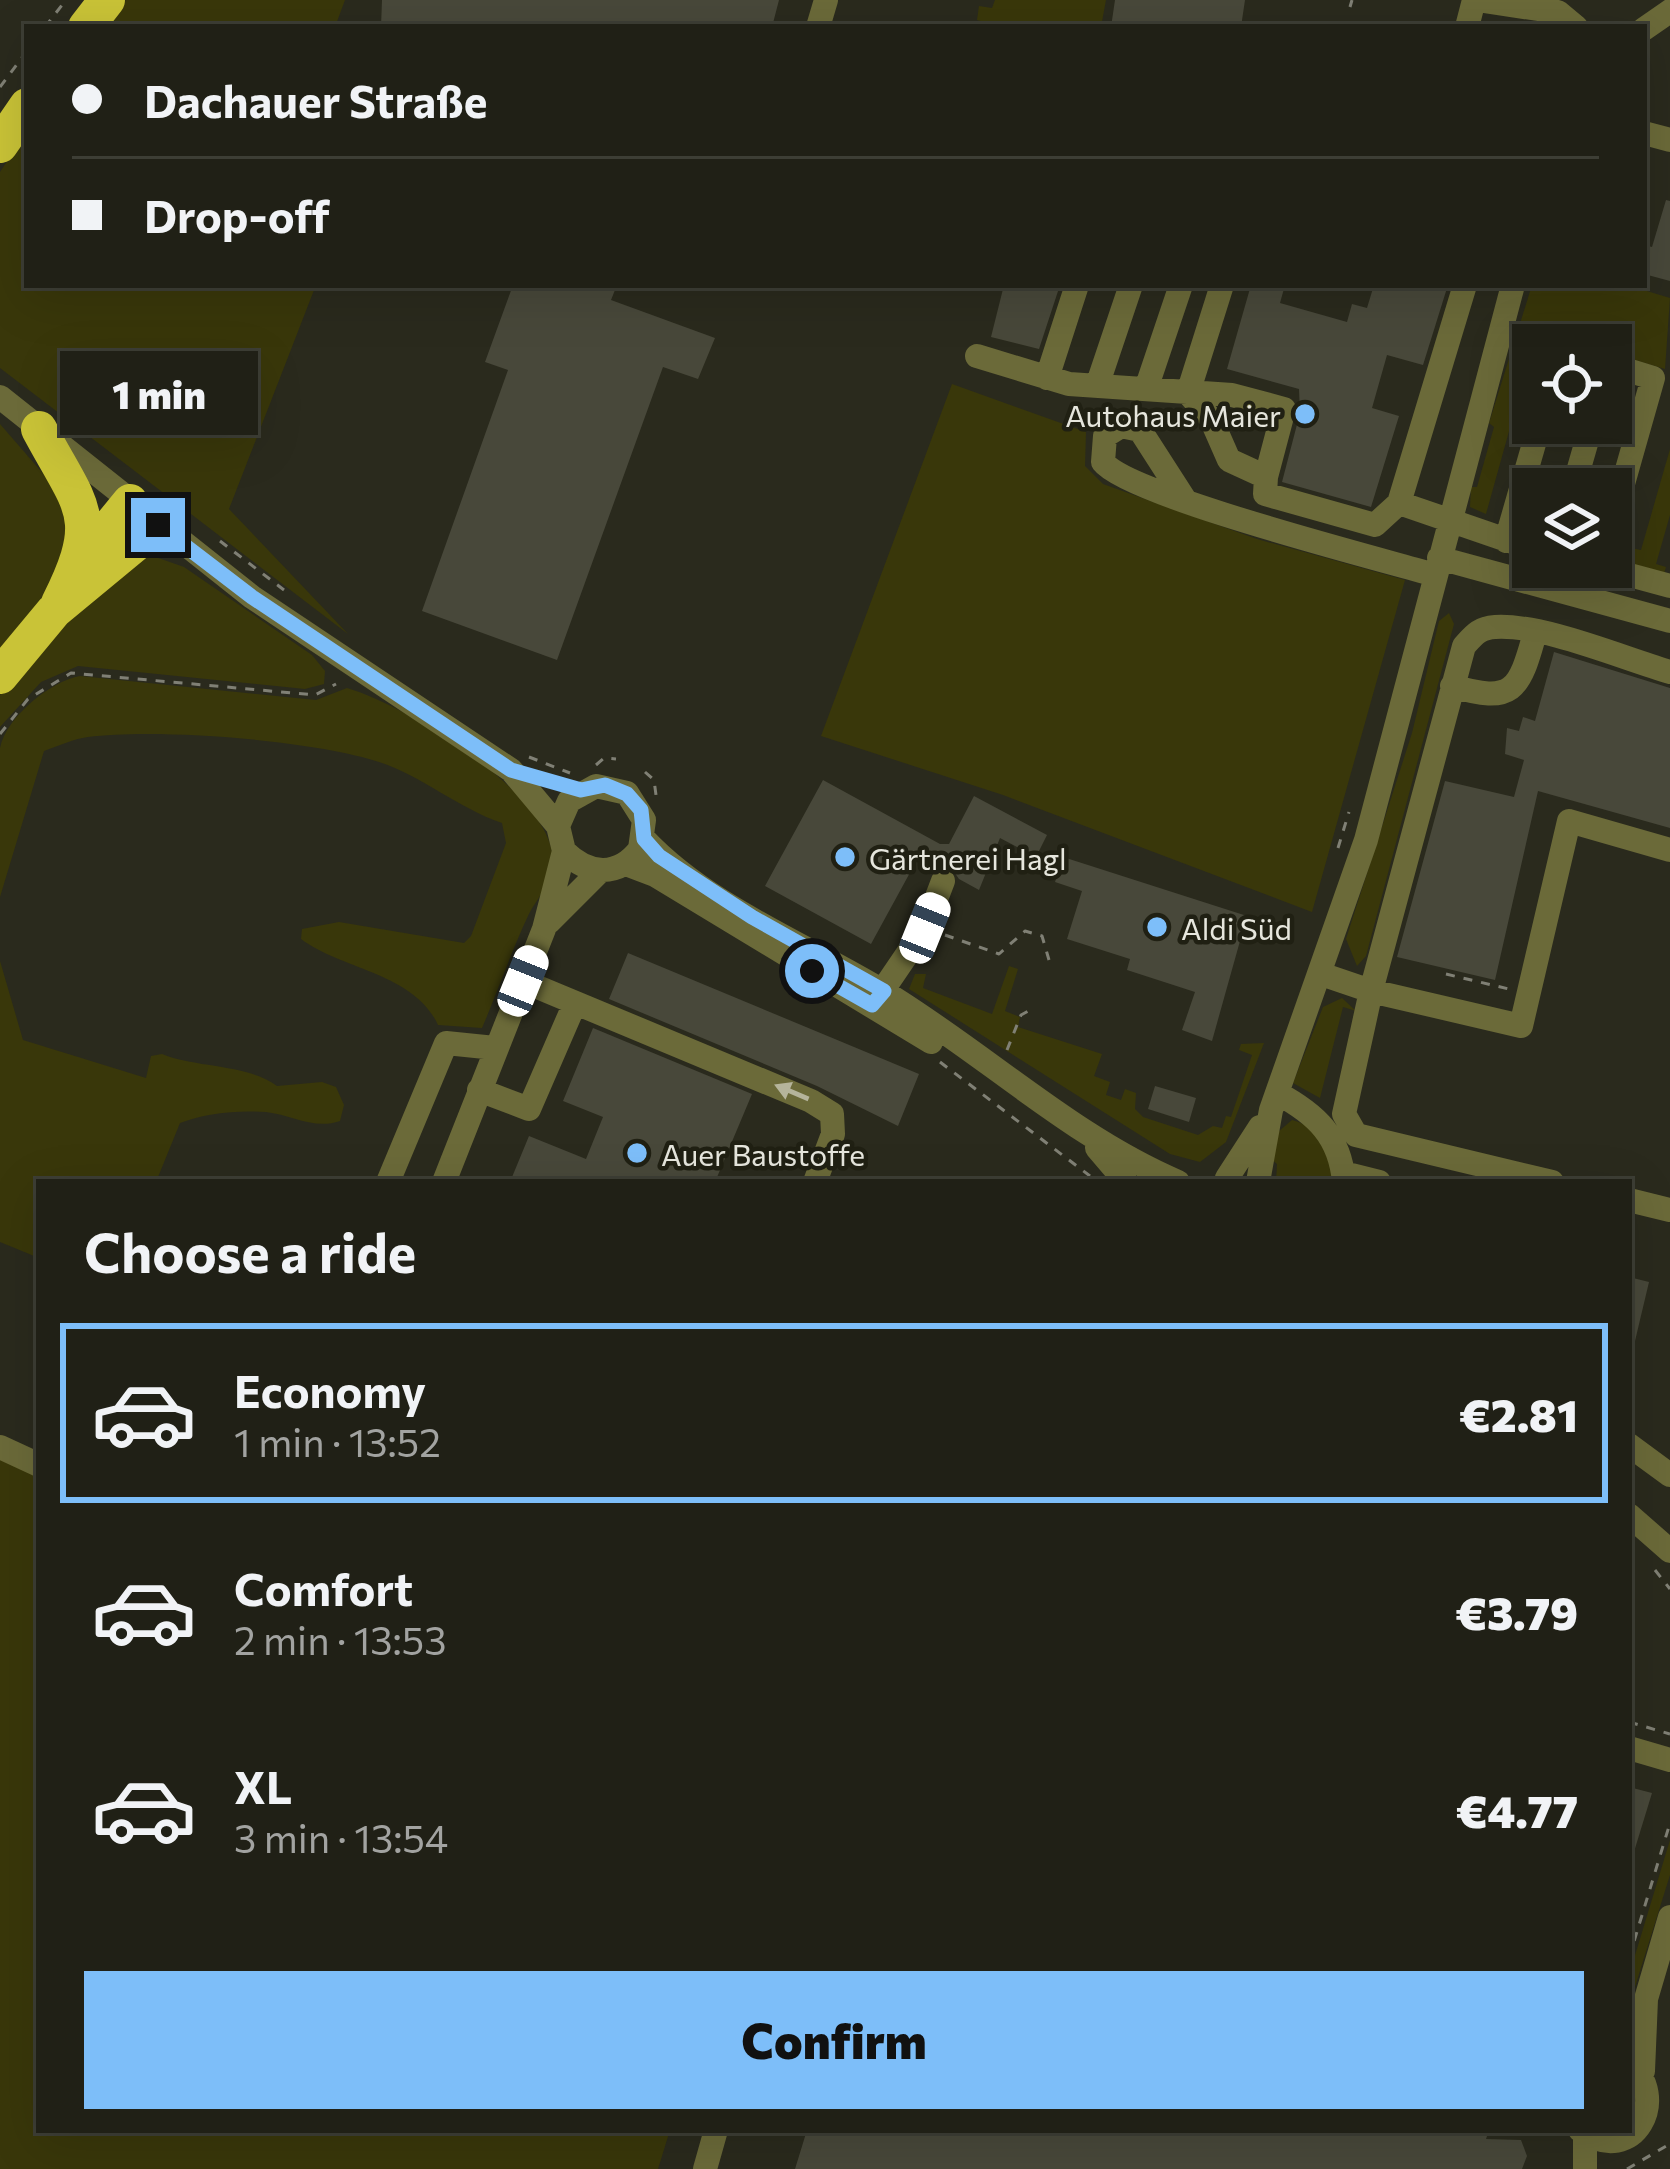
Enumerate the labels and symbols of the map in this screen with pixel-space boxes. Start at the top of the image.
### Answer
callout: 1 min [59,351,257,435]
place label: Autohaus Maier [1065,396,1281,433]
marker: Autohaus Maier [1292,401,1318,427]
route end [131,498,185,552]
place label: Gärtnerei Hagl [869,839,1067,876]
marker: Gärtnerei Hagl [832,844,858,870]
car [895,888,955,968]
place label: Aldi Süd [1181,909,1292,946]
marker: Aldi Süd [1144,914,1170,940]
car [493,941,553,1021]
route start [785,944,839,998]
one-way arrow [773,1082,809,1101]
place label: Auer Baustoffe [661,1135,865,1172]
marker: Auer Baustoffe [624,1140,650,1166]

